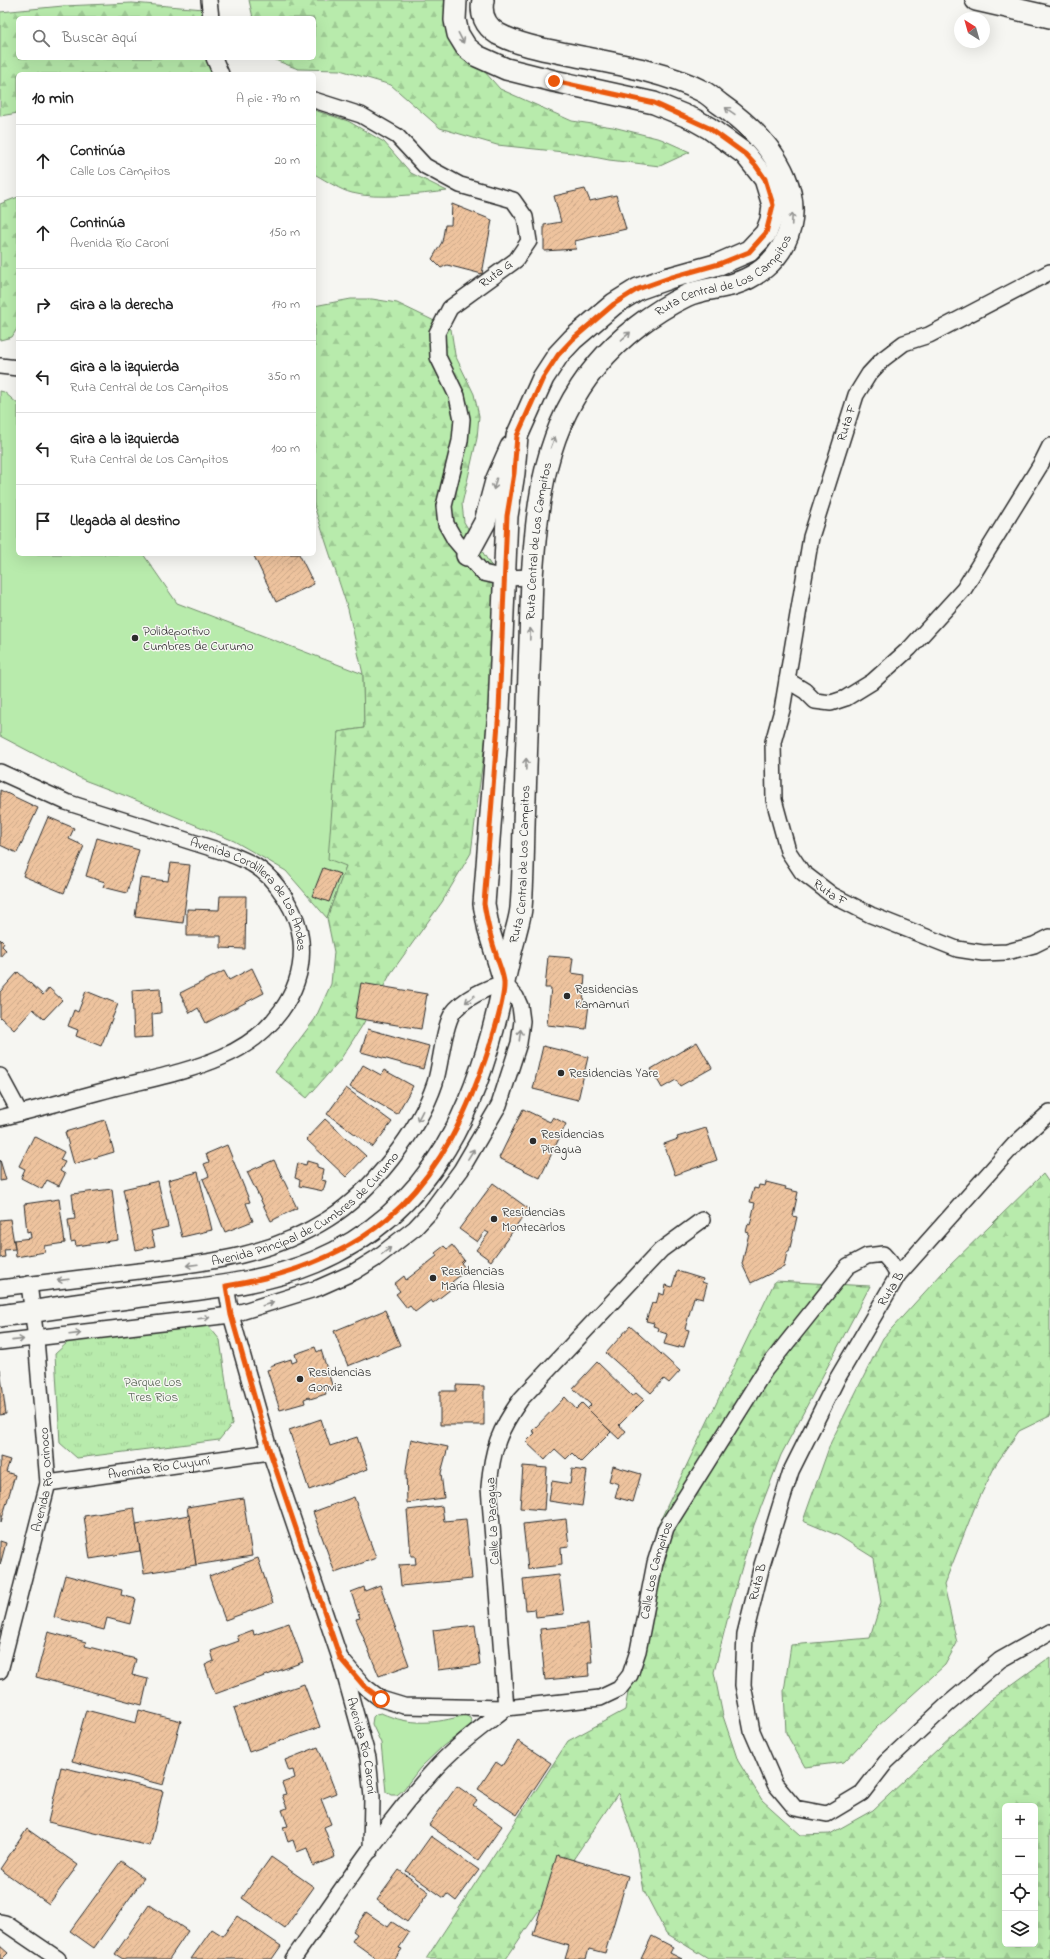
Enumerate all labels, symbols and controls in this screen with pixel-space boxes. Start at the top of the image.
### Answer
north arrow [954,12,990,48]
search box [16,16,316,60]
icon: search [30,27,52,49]
text: Buscar aquí [62,27,137,49]
one-way arrow [458,31,465,43]
route end [545,72,563,90]
text: 10 min [32,86,74,111]
text: A pie · 790 m [236,89,300,108]
one-way arrow [725,107,736,115]
text: Continúa [70,140,125,162]
icon: ahead [32,150,54,172]
text: 20 m [275,151,300,170]
text: Calle Los Campitos [70,162,170,181]
text: Continúa [70,212,125,234]
one-way arrow [788,213,796,226]
icon: ahead [32,222,54,244]
text: 150 m [269,223,300,242]
street label: Ruta Central de Los Campitos [651,231,797,321]
text: Avenida Río Caroní [70,234,169,253]
street label: Ruta G [475,255,517,293]
icon: right [32,294,54,316]
text: Gira a la derecha [70,294,173,316]
text: 170 m [272,295,300,314]
one-way arrow [621,332,632,341]
text: Gira a la izquierda [70,356,179,378]
icon: left [32,366,54,388]
text: 350 m [268,367,300,386]
text: Ruta Central de Los Campitos [70,378,229,397]
street label: Ruta F [832,402,862,444]
text: Gira a la izquierda [70,428,179,450]
one-way arrow [550,436,557,448]
icon: left [32,438,54,460]
text: 100 m [271,439,300,458]
text: Ruta Central de Los Campitos [70,450,229,469]
street label: Ruta Central de Los Campitos [521,460,557,620]
one-way arrow [491,477,498,490]
icon: arrive [32,510,54,532]
text: Llegada al destino [70,510,180,532]
place label: Polideportivo Cumbres de Curumo [143,622,254,656]
one-way arrow [526,628,534,641]
marker: Polideportivo Cumbres de Curumo [130,633,140,643]
one-way arrow [522,758,529,771]
street label: Ruta Central de Los Campitos [504,784,535,945]
street label: Avenida Cordillera de Los Andes [188,832,311,952]
street label: Ruta F [809,874,851,911]
place label: Residencias Kamamuri [575,980,639,1014]
marker: Residencias Kamamuri [562,991,572,1001]
one-way arrow [464,995,475,1003]
one-way arrow [516,1029,524,1042]
place label: Residencias Yare [569,1064,659,1083]
marker: Residencias Yare [556,1068,566,1078]
one-way arrow [416,1110,423,1122]
place label: Residencias Piragua [541,1125,605,1160]
marker: Residencias Piragua [528,1136,538,1146]
street label: Avenida Principal de Cumbres de Curumo [210,1147,404,1271]
one-way arrow [467,1149,475,1160]
place label: Residencias Montecarlos [502,1203,566,1237]
marker: Residencias Montecarlos [489,1214,499,1224]
one-way arrow [380,1247,391,1255]
one-way arrow [186,1261,199,1269]
place label: Residencias María Alesia [441,1262,505,1296]
street label: Ruta B [873,1268,909,1310]
marker: Residencias María Alesia [428,1273,438,1283]
one-way arrow [57,1276,70,1284]
one-way arrow [262,1300,275,1307]
one-way arrow [197,1314,210,1322]
one-way arrow [68,1330,81,1338]
one-way arrow [11,1337,24,1344]
place label: Residencias Gonviz [308,1363,372,1397]
park label: Parque Los Tres Rios [124,1373,182,1407]
marker: Residencias Gonviz [295,1374,305,1384]
street label: Avenida Río Orinoco [26,1426,58,1534]
street label: Avenida Río Cuyuní [107,1451,211,1484]
street label: Calle La Paragua [481,1477,506,1565]
street label: Calle Los Campitos [635,1517,678,1621]
street label: Ruta B [744,1561,772,1603]
route start [372,1690,390,1708]
street label: Avenida Río Caroní [342,1695,381,1795]
map controls [1002,1803,1038,1947]
button: + [1002,1803,1038,1839]
button: − [1002,1839,1038,1875]
button: locate [1002,1875,1038,1911]
button: layers [1002,1911,1038,1947]

